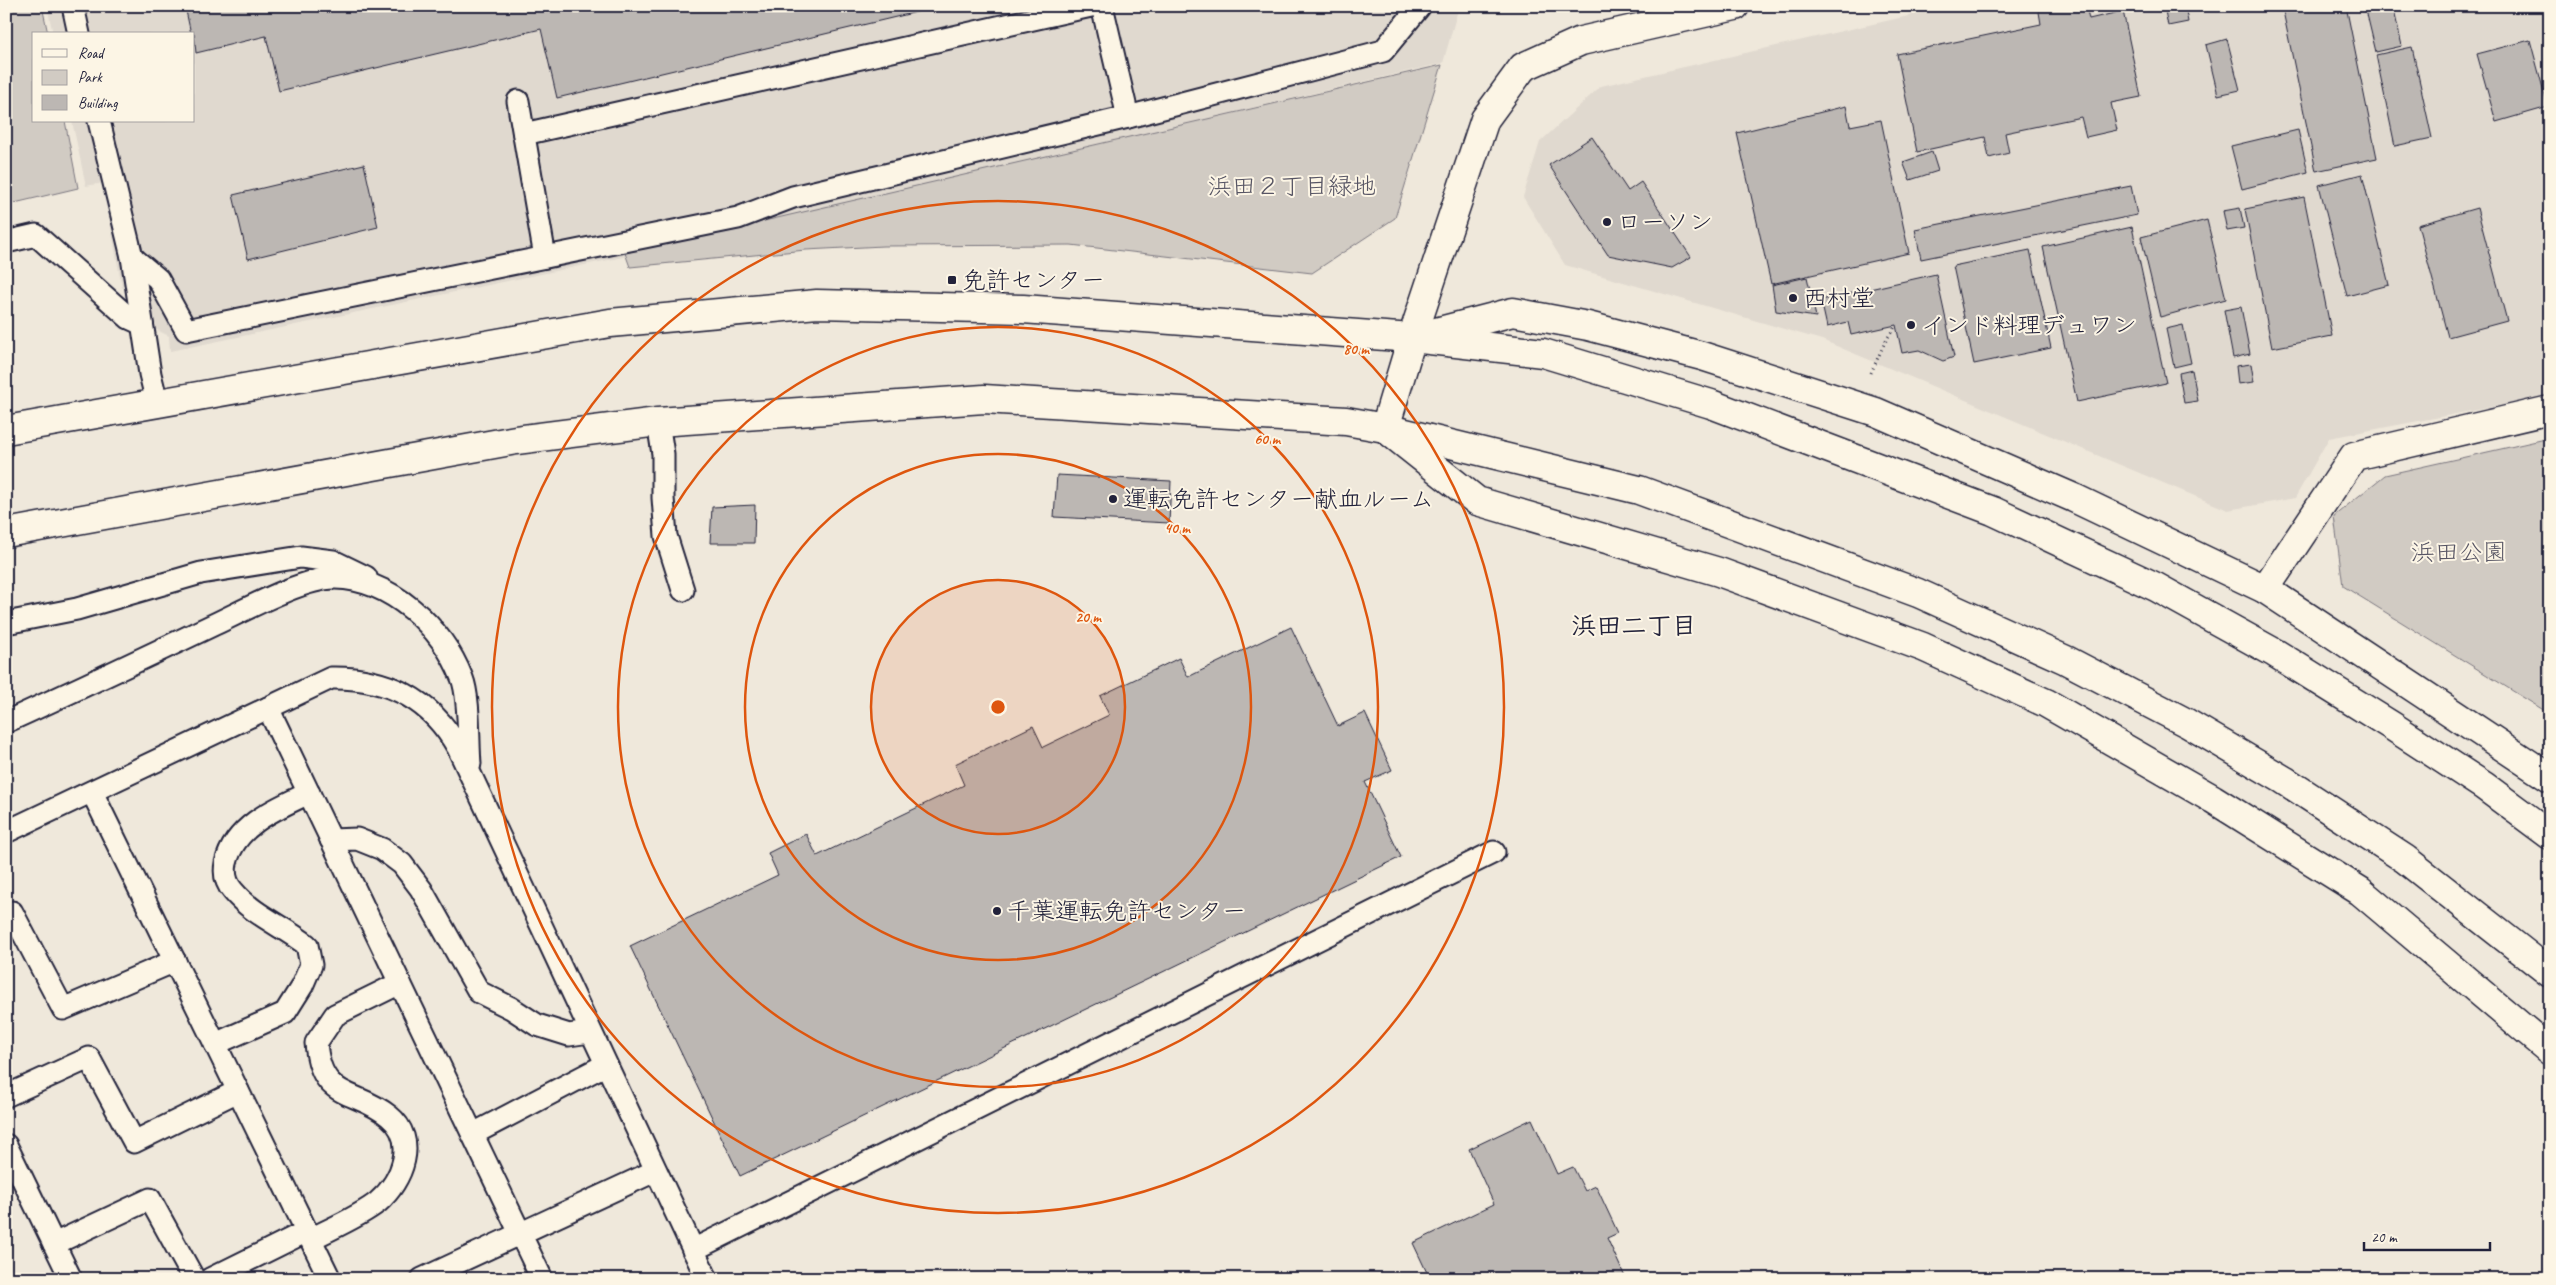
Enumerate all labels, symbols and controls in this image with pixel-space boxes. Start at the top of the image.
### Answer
legend [32,32,195,122]
text: Road [78,44,105,63]
text: Park [78,68,103,87]
text: Building [78,94,118,113]
park label: 浜田２丁目緑地 [1208,171,1376,201]
place label: ローソン [1617,207,1713,237]
marker: ローソン [1601,216,1613,228]
place label: 免許センター [962,265,1105,295]
marker: 免許センター [946,274,958,286]
place label: 西村堂 [1803,283,1875,313]
marker: 西村堂 [1787,292,1799,304]
place label: インド料理デュワン [1921,310,2137,340]
marker: インド料理デュワン [1905,319,1917,331]
text: 80 m [1343,340,1370,359]
text: 60 m [1254,430,1281,449]
place label: 運転免許センター献血ルーム [1123,484,1434,514]
marker: 運転免許センター献血ルーム [1107,493,1119,505]
text: 40 m [1164,519,1191,538]
park label: 浜田公園 [2411,537,2507,567]
text: 20 m [1075,608,1102,627]
district label: 浜田二丁目 [1571,610,1697,642]
centre of rings [989,698,1007,716]
place label: 千葉運転免許センター [1007,896,1246,926]
marker: 千葉運転免許センター [991,905,1003,917]
scale bar [2364,1220,2490,1252]
text: 20 m [2371,1228,2398,1247]

